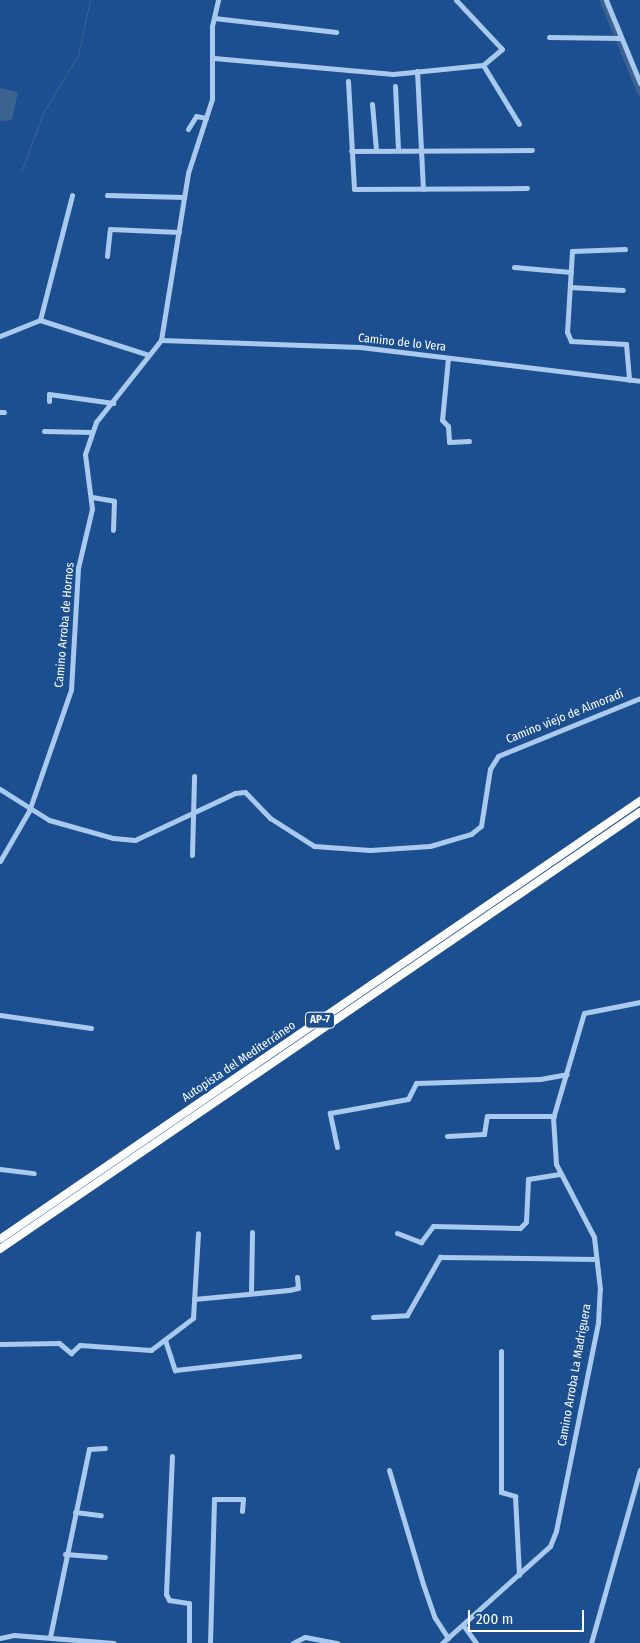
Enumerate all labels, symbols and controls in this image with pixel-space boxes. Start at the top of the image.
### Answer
street label: Camino de lo Vera [357,331,447,355]
street label: Camino Arroba de Hornos [52,562,78,688]
street label: Camino viejo de Almoradí [504,687,626,747]
road number: AP-7 [305,1012,335,1028]
street label: Autopista del Mediterráneo [179,1019,299,1105]
street label: Camino Arroba La Madriguera [555,1303,595,1447]
scale bar [470,1600,586,1632]
text: 200 m [476,1610,513,1628]

